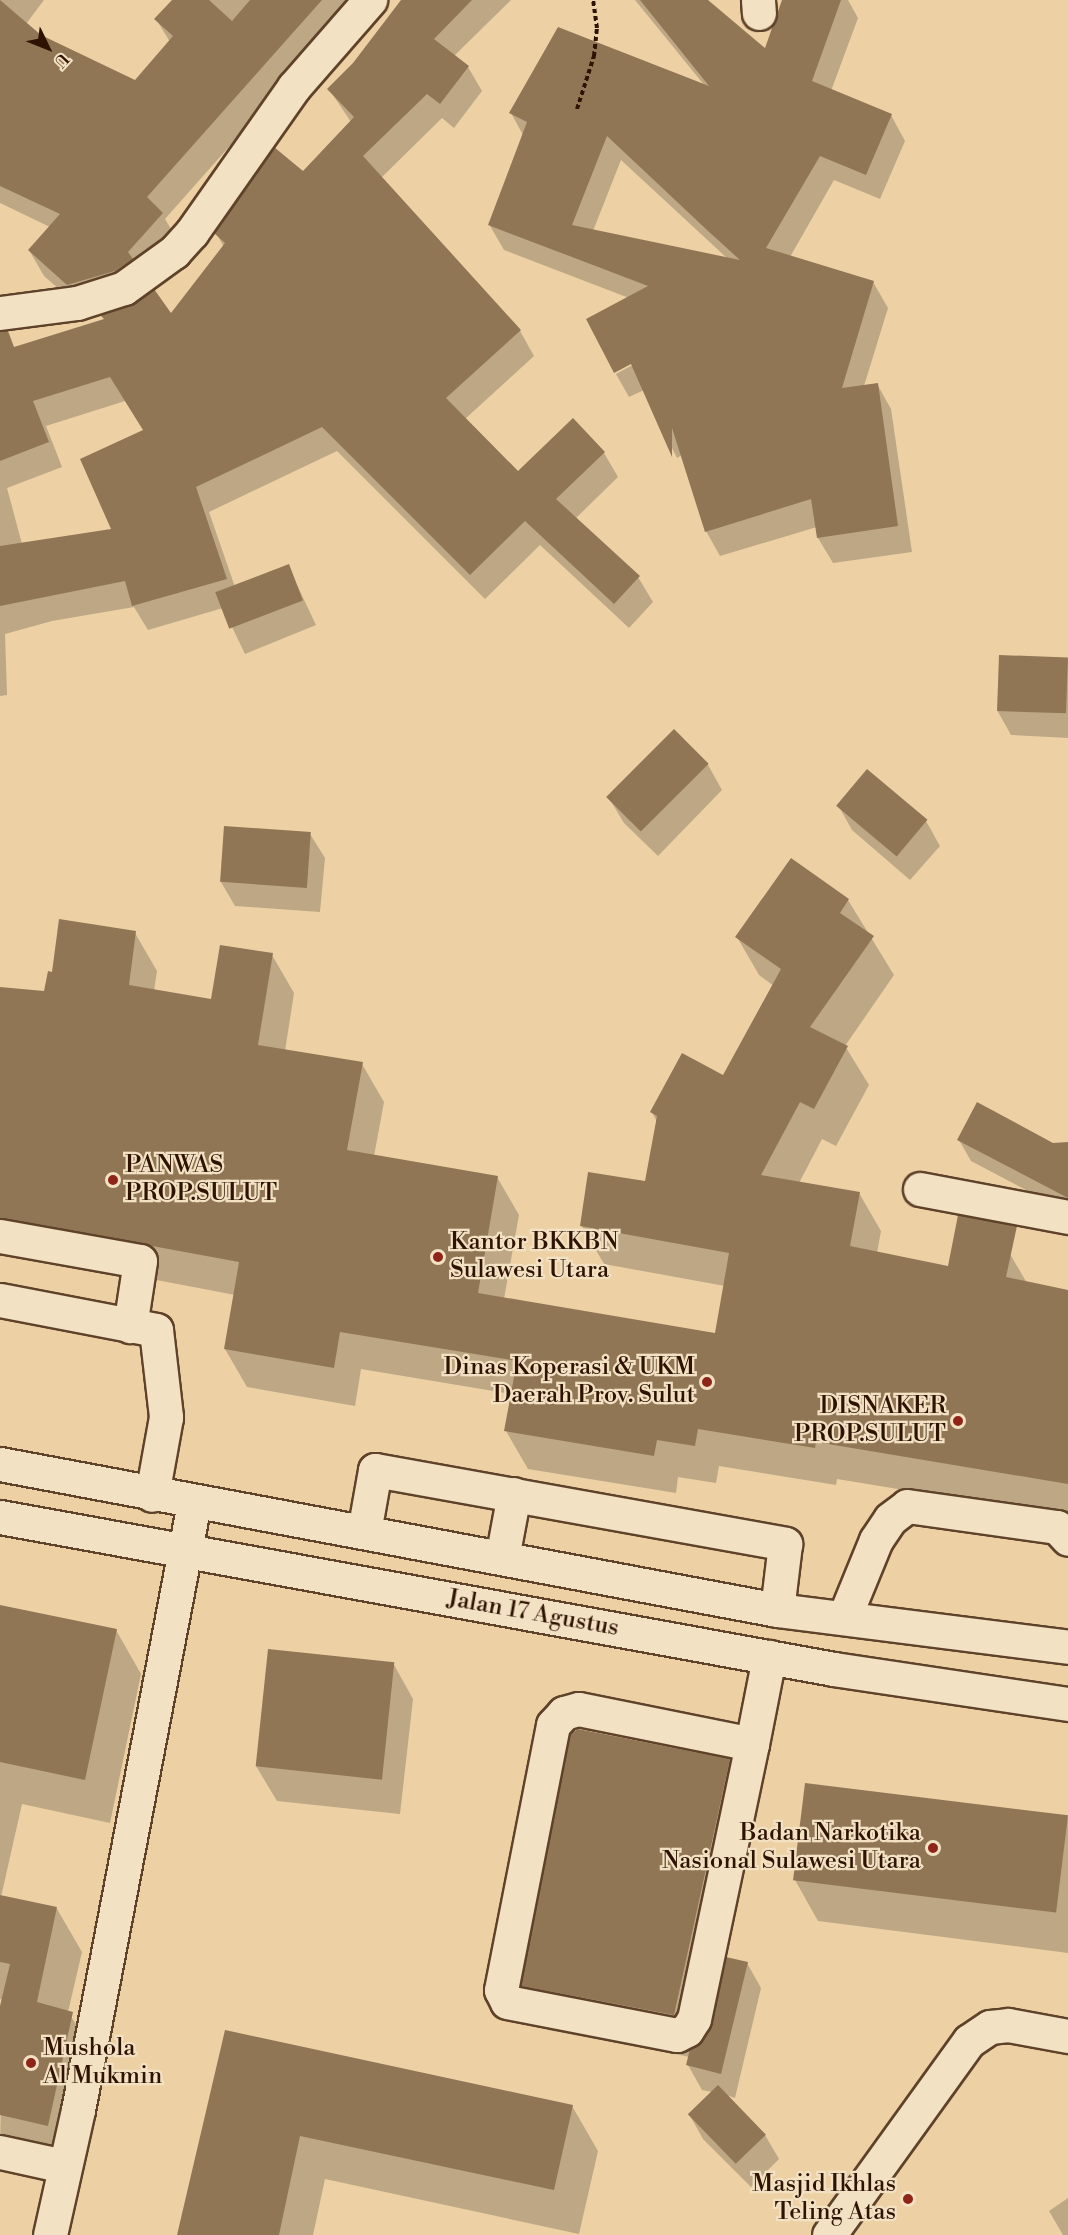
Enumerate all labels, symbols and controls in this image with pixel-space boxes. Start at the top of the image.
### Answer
north arrow [18,18,78,78]
text: U [50,49,73,72]
place label: PANWAS PROP.SULUT [125,1152,277,1208]
marker: PANWAS PROP.SULUT [106,1173,120,1187]
place label: Kantor BKKBN Sulawesi Utara [450,1229,619,1285]
marker: Kantor BKKBN Sulawesi Utara [431,1250,445,1264]
place label: Dinas Koperasi & UKM Daerah Prov. Sulut [443,1354,695,1410]
marker: Dinas Koperasi & UKM Daerah Prov. Sulut [700,1375,714,1389]
place label: DISNAKER PROP.SULUT [794,1393,946,1449]
marker: DISNAKER PROP.SULUT [951,1414,965,1428]
street label: Jalan 17 Agustus [445,1585,621,1643]
place label: Badan Narkotika Nasional Sulawesi Utara [662,1820,921,1876]
marker: Badan Narkotika Nasional Sulawesi Utara [926,1841,940,1855]
place label: Mushola Al Mukmin [43,2035,162,2091]
marker: Mushola Al Mukmin [24,2056,38,2070]
place label: Masjid Ikhlas Teling Atas [752,2171,896,2227]
marker: Masjid Ikhlas Teling Atas [901,2192,915,2206]

